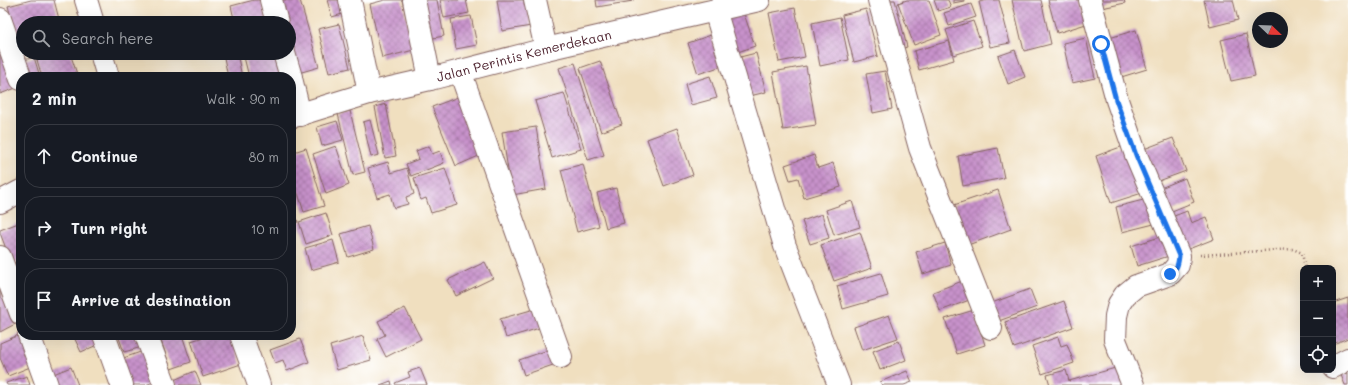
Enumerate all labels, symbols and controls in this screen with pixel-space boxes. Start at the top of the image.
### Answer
north arrow [1252,12,1288,48]
search box [16,16,296,60]
street label: Jalan Perintis Kemerdekaan [435,25,613,85]
icon: search [30,27,52,49]
text: Search here [62,28,153,48]
route start [1092,35,1110,53]
text: 2 min [32,87,77,109]
text: Walk · 90 m [206,90,280,107]
icon: ahead [33,145,55,167]
text: Continue [71,146,138,166]
text: 80 m [249,148,279,165]
icon: right [33,217,55,239]
text: Turn right [71,218,148,238]
text: 10 m [251,220,279,237]
route end [1161,265,1179,283]
map controls [1300,265,1336,373]
button: + [1300,265,1336,301]
icon: arrive [33,289,55,311]
text: Arrive at destination [71,290,231,310]
button: − [1300,301,1336,337]
button: locate [1300,337,1336,373]

